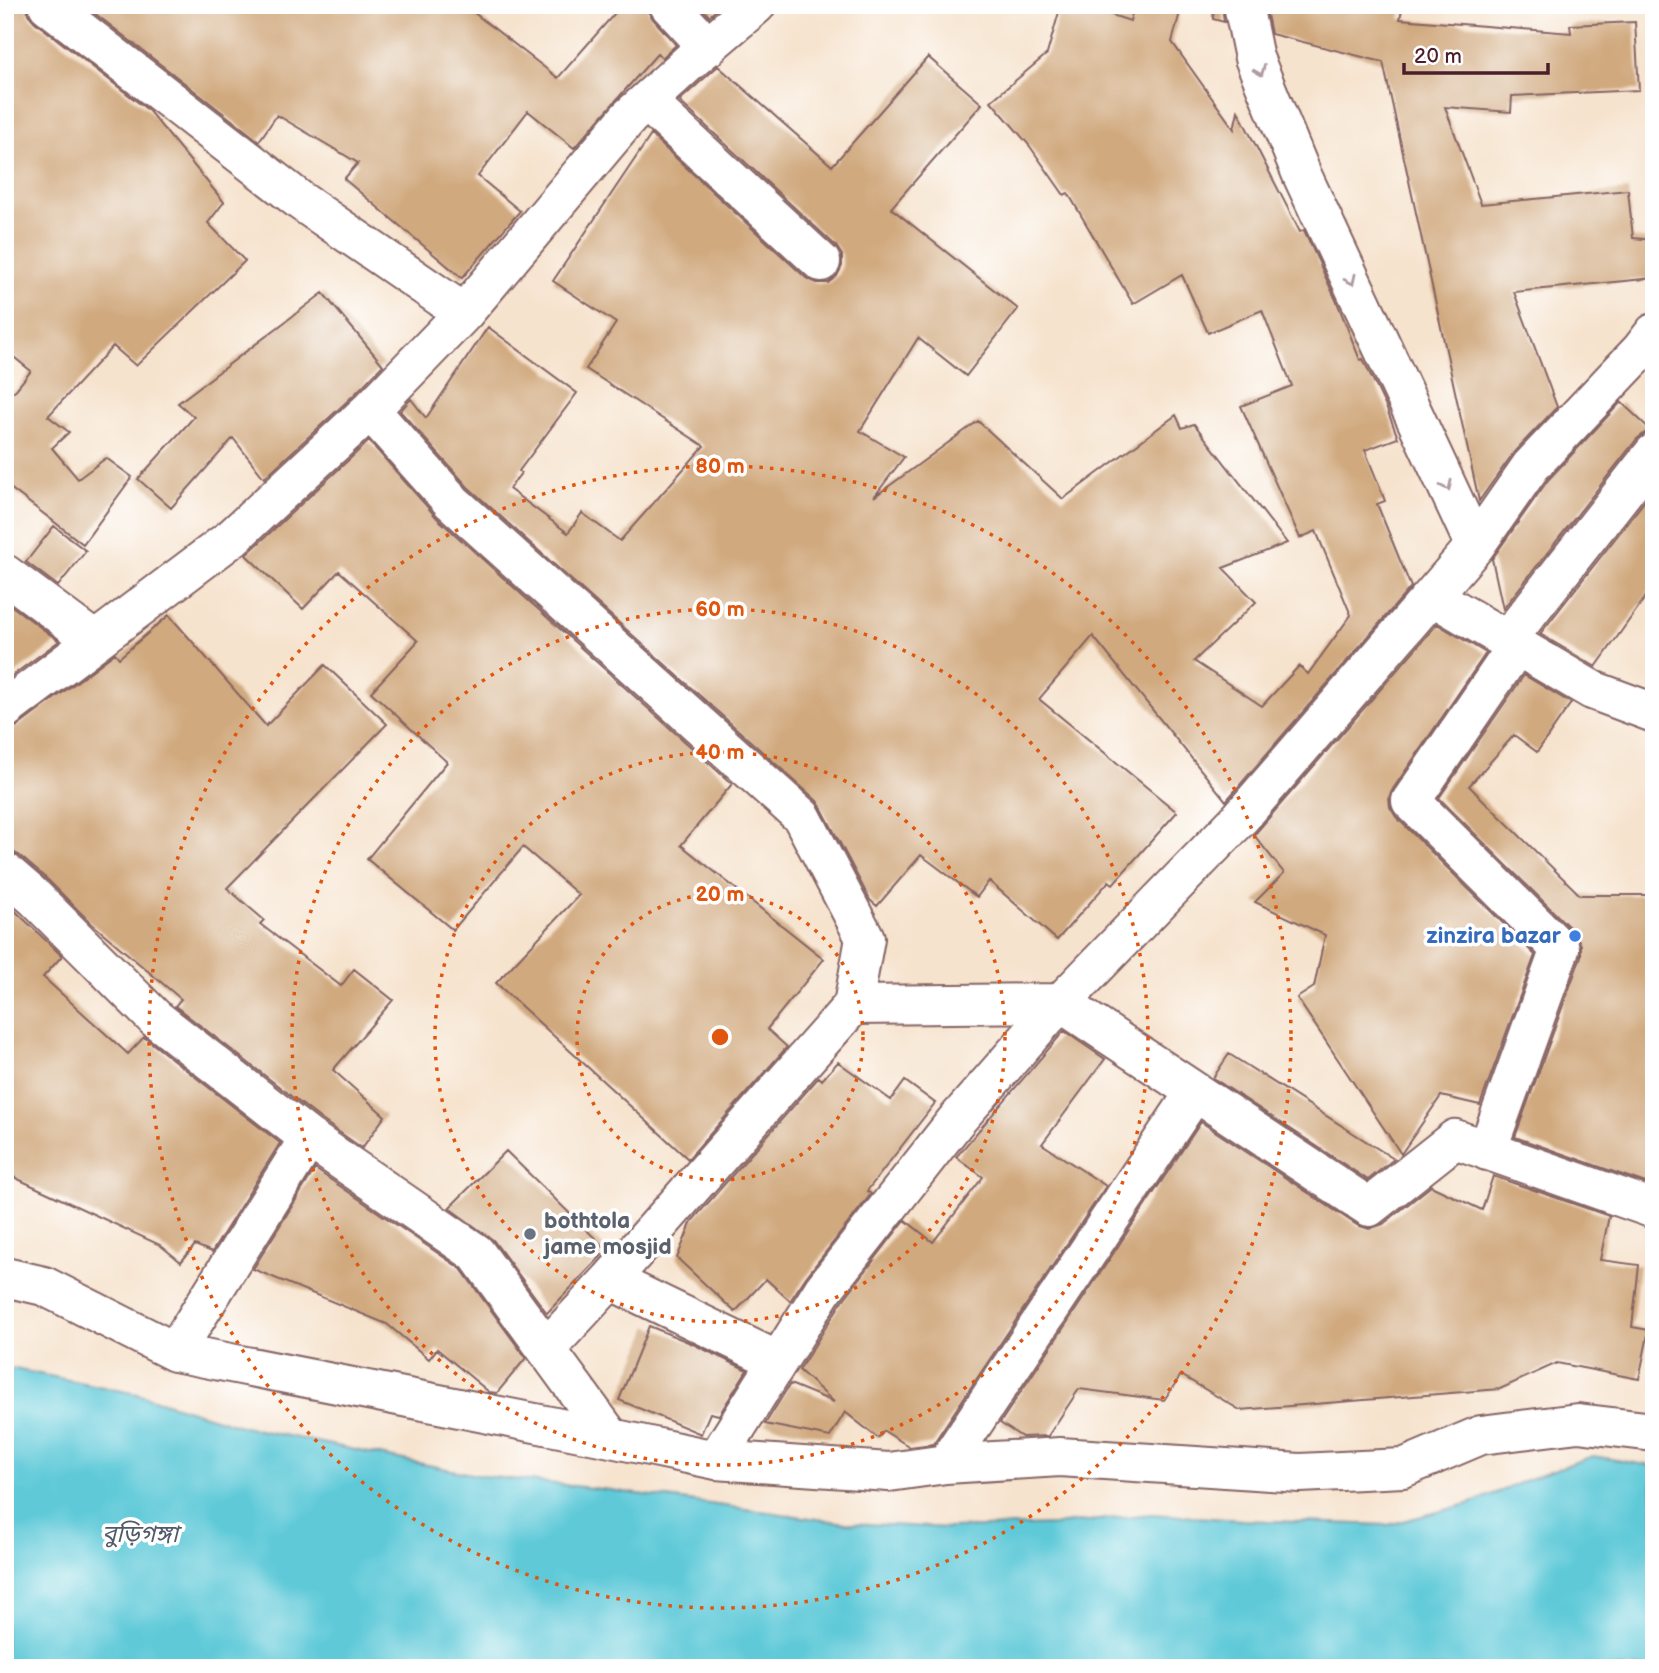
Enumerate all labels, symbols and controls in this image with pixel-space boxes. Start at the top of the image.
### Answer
scale bar [1404,32,1547,76]
text: 20 m [1414,44,1462,69]
one-way arrow [1251,65,1265,77]
one-way arrow [1343,273,1357,285]
text: 80 m [695,454,745,479]
one-way arrow [1439,479,1453,491]
text: 60 m [695,597,745,622]
text: 40 m [695,740,745,765]
text: 20 m [696,882,744,907]
place label: zinzira bazar [1426,922,1562,950]
marker: zinzira bazar [1567,928,1583,944]
centre of rings [708,1025,732,1049]
place label: bothtola jame mosjid [542,1207,672,1261]
marker: bothtola jame mosjid [522,1226,538,1242]
water label: বুড়িগঙ্গা [102,1520,183,1549]

